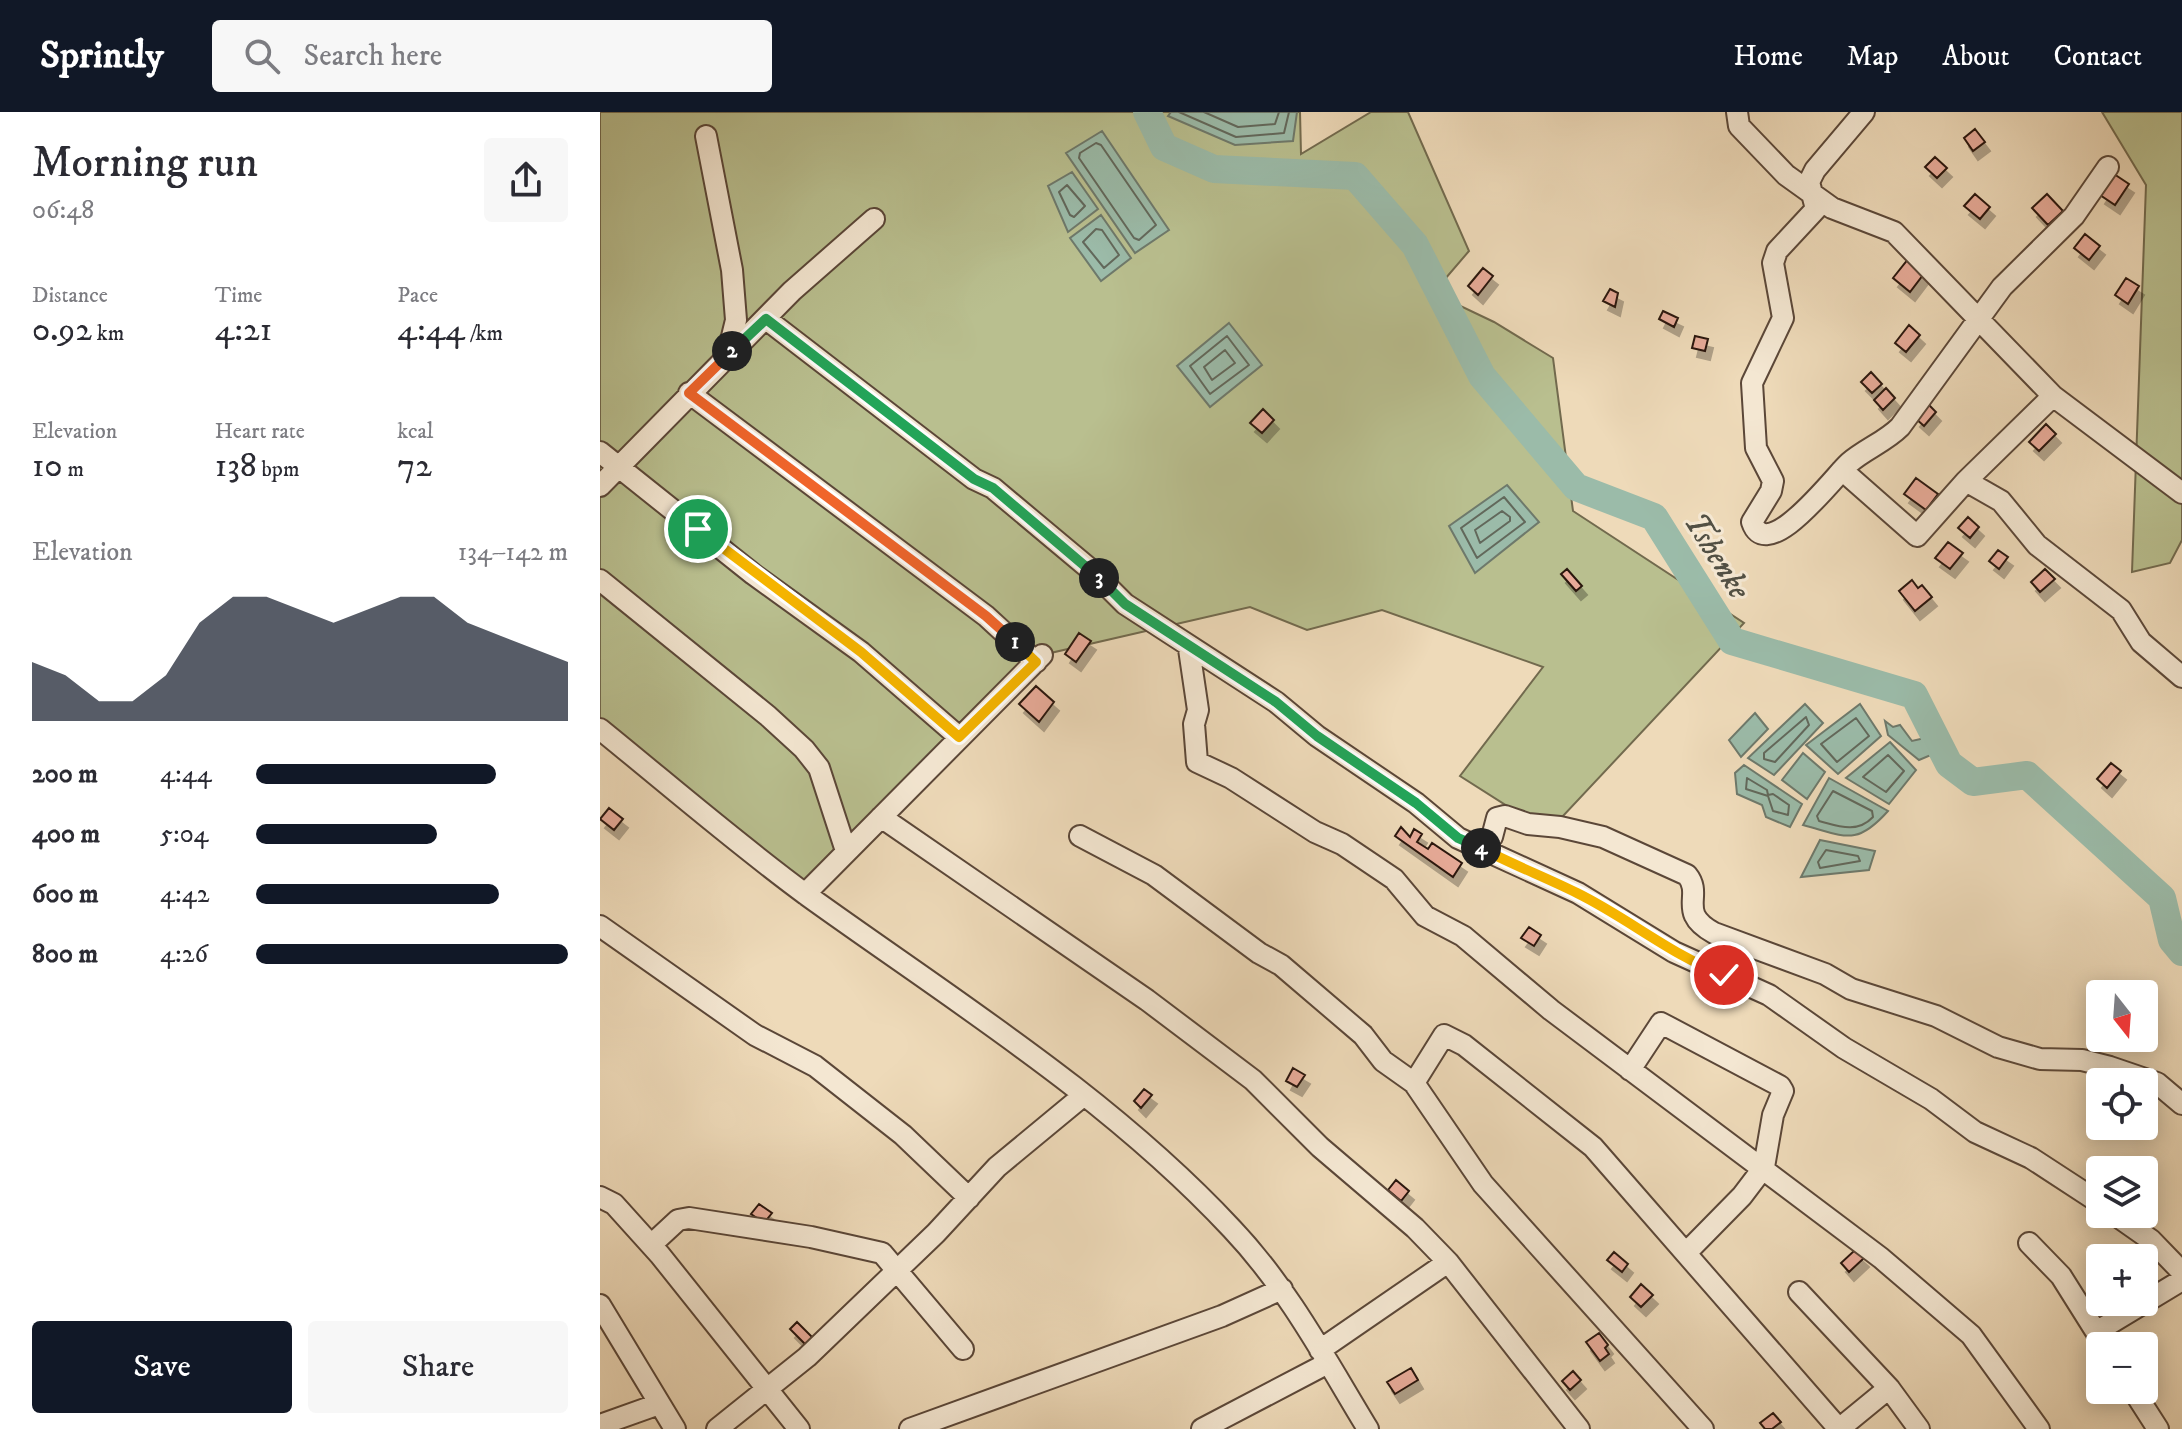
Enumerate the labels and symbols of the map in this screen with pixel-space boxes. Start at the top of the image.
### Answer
pin: 2 [712,331,752,371]
pin [664,495,732,563]
water label: Tshenke [1674,505,1759,608]
pin: 3 [1079,558,1119,598]
pin: 1 [995,622,1035,662]
pin: 4 [1461,828,1501,868]
pin [1690,941,1758,1009]
north arrow [2086,980,2158,1052]

